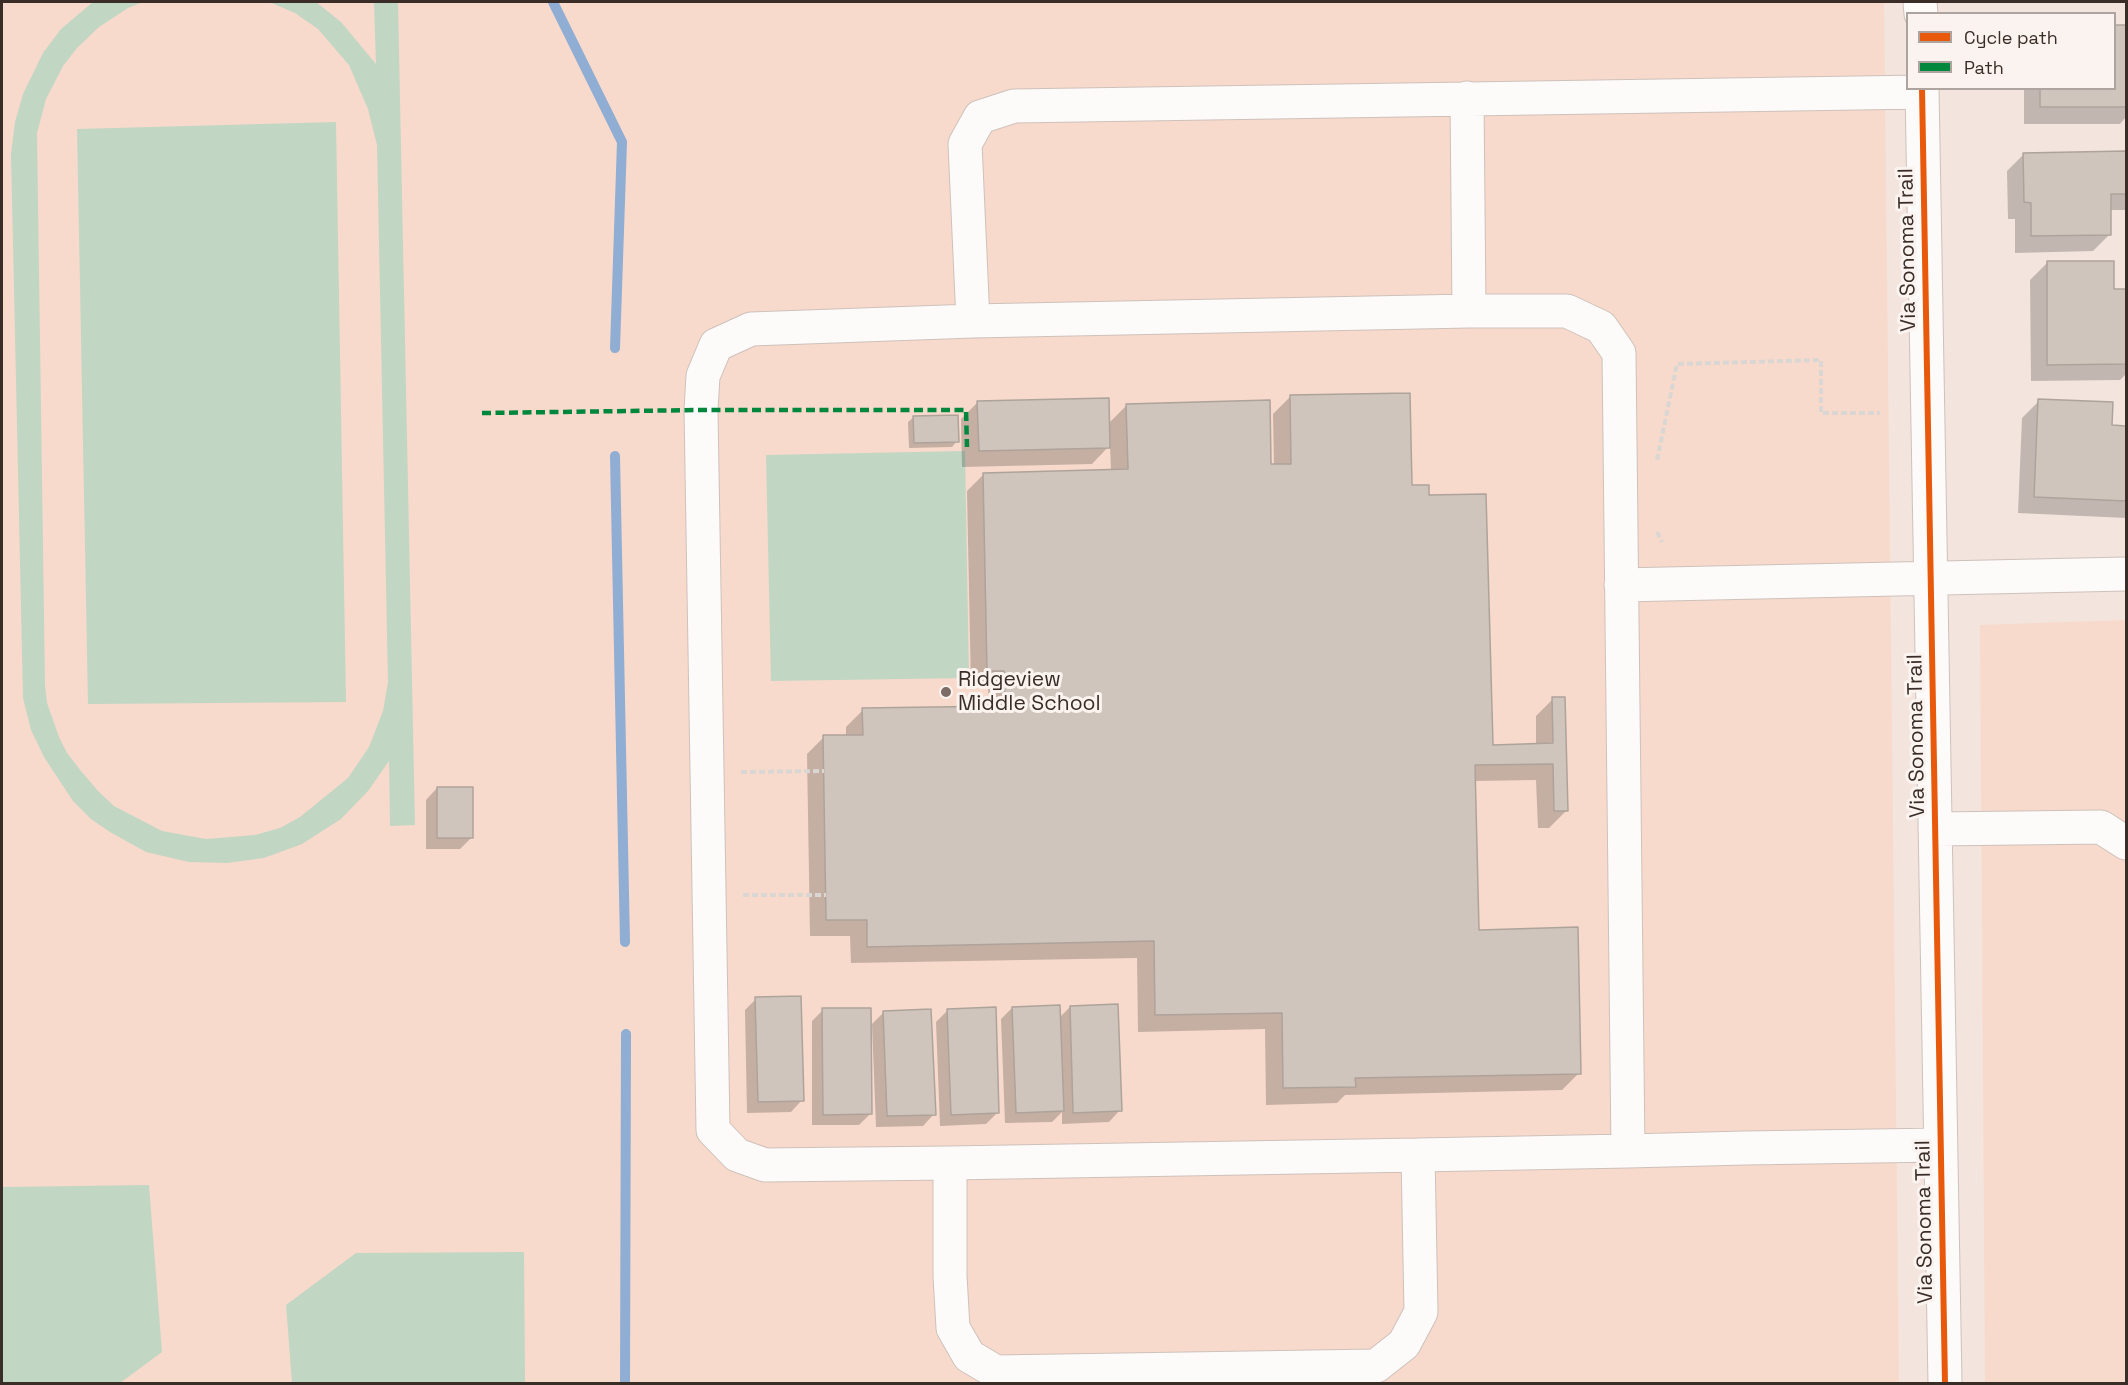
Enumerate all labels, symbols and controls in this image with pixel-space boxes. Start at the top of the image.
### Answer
legend [1906,12,2116,90]
text: Cycle path [1964,26,2058,49]
text: Path [1964,56,2004,79]
street label: Via Sonoma Trail [1894,168,1922,332]
street label: Via Sonoma Trail [1903,654,1931,818]
place label: Ridgeview Middle School [958,667,1101,717]
marker: Ridgeview Middle School [939,685,953,699]
street label: Via Sonoma Trail [1911,1140,1939,1304]

